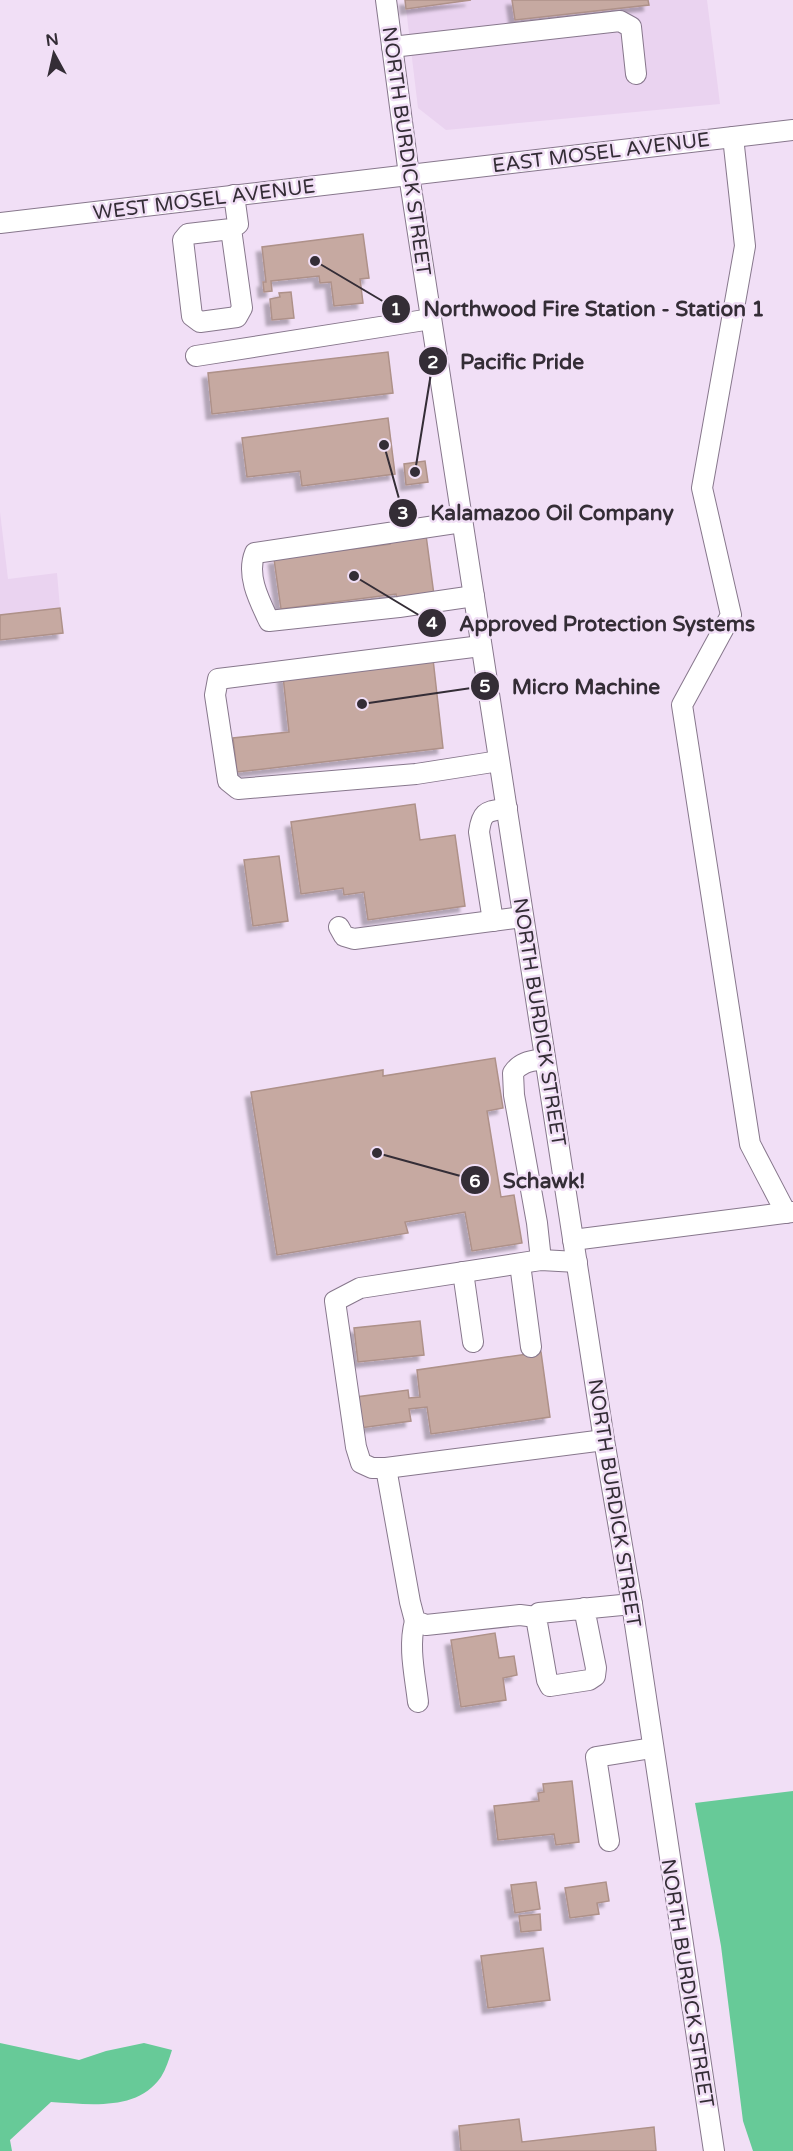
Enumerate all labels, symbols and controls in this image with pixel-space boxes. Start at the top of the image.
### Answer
north arrow [24,24,84,84]
street label: NORTH BURDICK STREET [377,25,435,277]
text: N [44,29,60,51]
street label: EAST MOSEL AVENUE [491,128,711,178]
street label: WEST MOSEL AVENUE [92,174,317,226]
callout: Northwood Fire Station - Station 1 [381,290,776,329]
text: Northwood Fire Station - Station 1 [423,297,765,322]
text: 1 [390,298,402,320]
callout: Pacific Pride [418,342,597,381]
text: Pacific Pride [460,350,584,375]
text: 2 [427,351,439,373]
callout: Kalamazoo Oil Company [388,493,686,532]
text: Kalamazoo Oil Company [430,501,674,526]
text: 3 [397,502,409,524]
callout: Approved Protection Systems [417,604,767,643]
text: 4 [426,612,438,634]
text: Approved Protection Systems [459,612,755,637]
callout: Micro Machine [470,667,673,706]
text: 5 [479,675,491,697]
text: Micro Machine [512,675,660,700]
street label: NORTH BURDICK STREET [508,896,571,1148]
callout: Schawk! [460,1161,597,1200]
text: Schawk! [503,1169,585,1194]
text: 6 [469,1170,481,1192]
street label: NORTH BURDICK STREET [583,1377,646,1629]
street label: NORTH BURDICK STREET [656,1857,719,2109]

